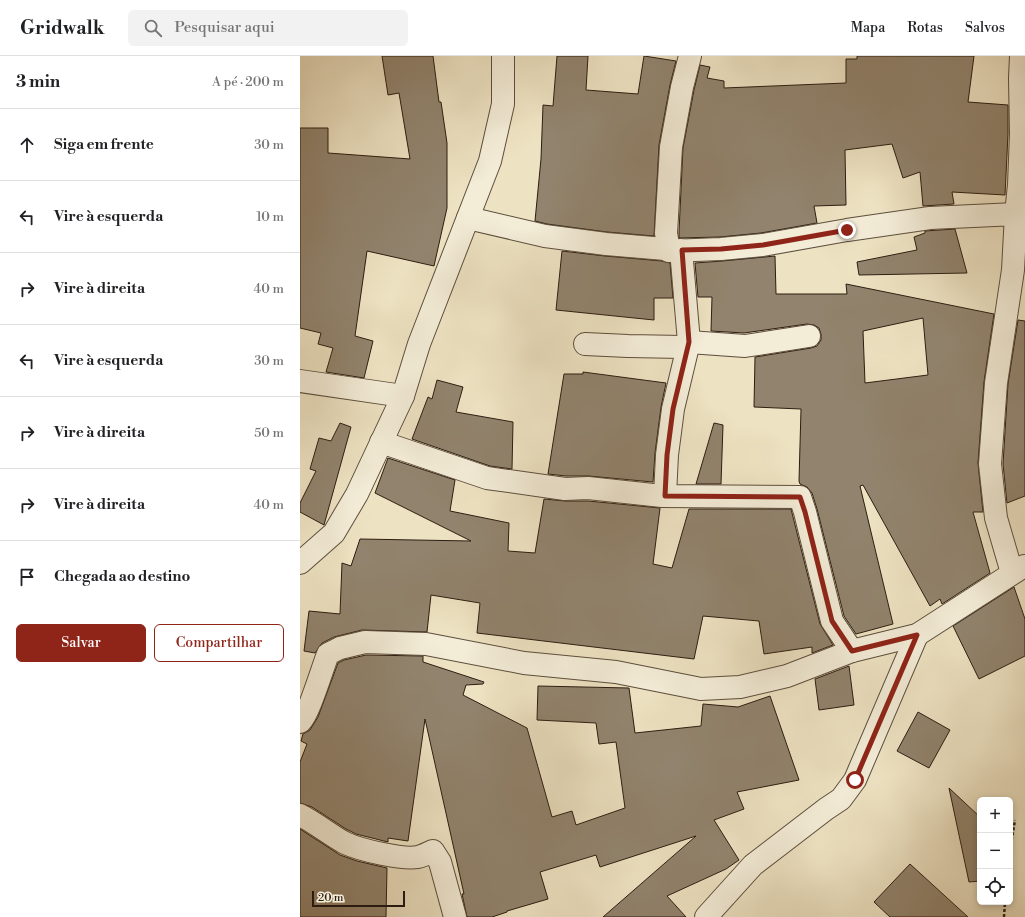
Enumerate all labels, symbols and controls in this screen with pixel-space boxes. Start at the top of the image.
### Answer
search box [128,10,408,46]
text: Gridwalk [20,16,104,40]
icon: search [142,17,164,39]
text: Pesquisar aqui [174,18,275,37]
text: Mapa [851,19,885,37]
text: Rotas [907,19,943,37]
text: Salvos [965,19,1005,37]
text: 3 min [16,71,60,93]
text: A pé · 200 m [212,74,284,90]
icon: ahead [16,134,38,156]
text: Siga em frente [54,135,154,154]
text: 30 m [254,137,284,153]
icon: left [16,206,38,228]
text: Vire à esquerda [54,207,163,226]
text: 10 m [256,209,284,225]
route end [838,221,856,239]
icon: right [16,278,38,300]
text: Vire à direita [54,279,145,298]
text: 40 m [254,281,284,297]
icon: left [16,350,38,372]
text: Vire à esquerda [54,351,163,370]
text: 30 m [254,353,284,369]
icon: right [16,422,38,444]
text: Vire à direita [54,423,145,442]
text: 50 m [254,425,284,441]
icon: right [16,494,38,516]
text: Vire à direita [54,495,145,514]
text: 40 m [254,497,284,513]
icon: arrive [16,566,38,588]
text: Chegada ao destino [54,567,190,586]
button: Salvar [16,624,146,662]
button: Compartilhar [154,624,284,662]
route start [846,771,864,789]
map controls [977,797,1013,905]
button: + [977,797,1013,833]
button: − [977,833,1013,869]
button: locate [977,869,1013,905]
scale bar [312,889,405,908]
text: 20 m [318,891,343,905]

